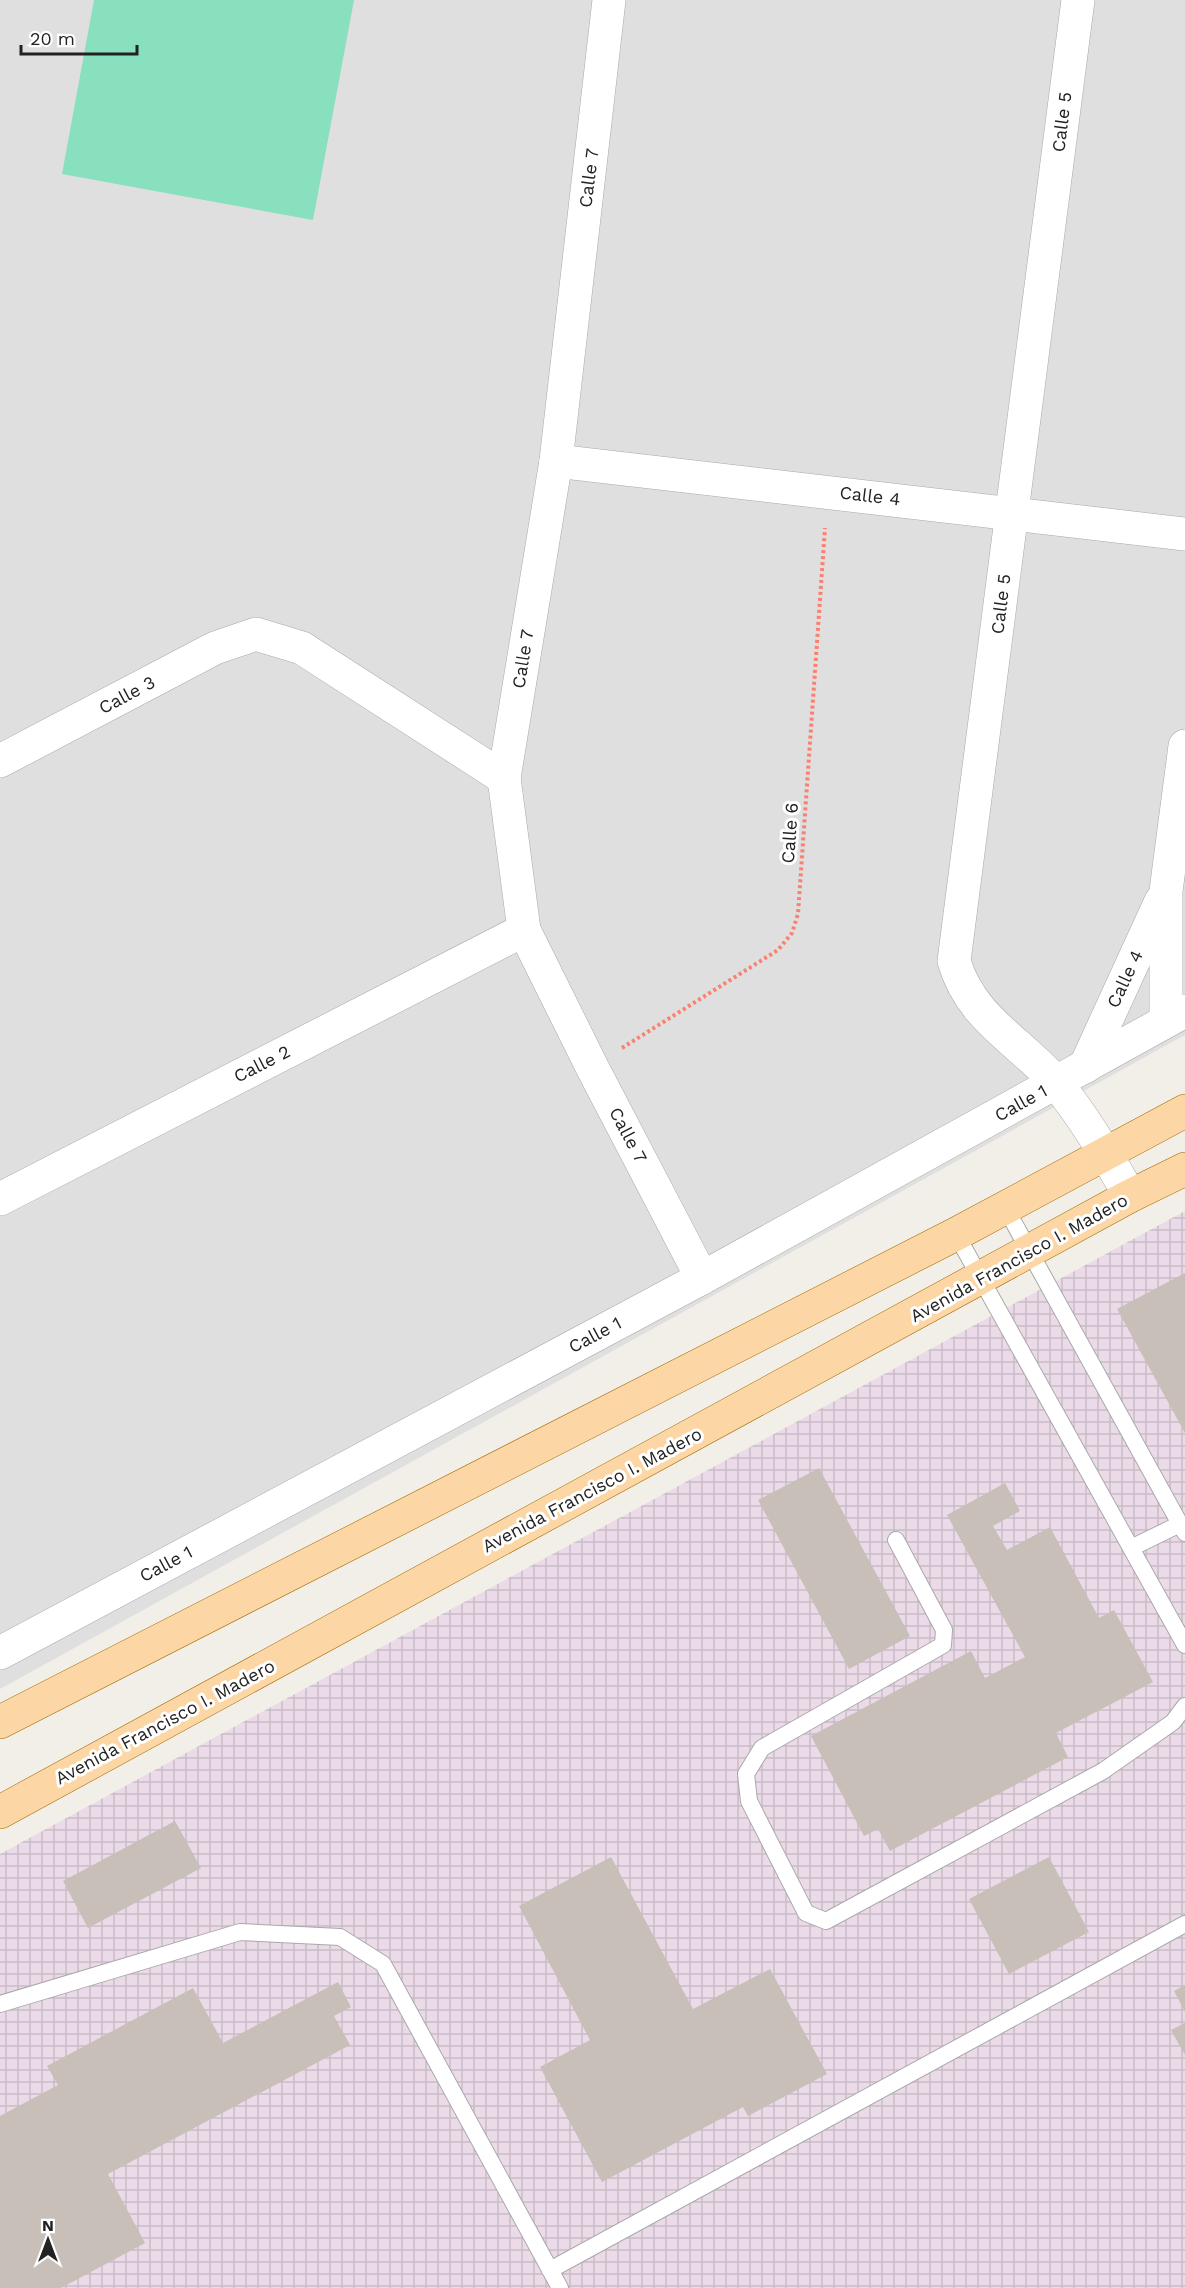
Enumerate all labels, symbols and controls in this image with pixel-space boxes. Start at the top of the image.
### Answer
scale bar [21,18,136,56]
text: 20 m [30,28,75,49]
street label: Calle 5 [1047,91,1076,153]
street label: Calle 7 [574,147,603,209]
street label: Calle 4 [838,481,902,510]
street label: Calle 5 [986,573,1015,635]
street label: Calle 7 [507,628,538,690]
street label: Calle 3 [95,671,158,718]
street label: Calle 6 [777,802,802,864]
street label: Calle 4 [1102,947,1147,1011]
street label: Calle 2 [230,1040,294,1087]
street label: Calle 1 [991,1080,1051,1126]
street label: Calle 7 [605,1104,652,1166]
street label: Avenida Francisco I. Madero [906,1189,1131,1326]
street label: Calle 1 [565,1312,625,1357]
street label: Avenida Francisco I. Madero [478,1423,705,1556]
street label: Calle 1 [136,1541,196,1586]
street label: Avenida Francisco I. Madero [51,1655,278,1788]
north arrow [18,2210,78,2270]
text: N [42,2216,54,2235]

